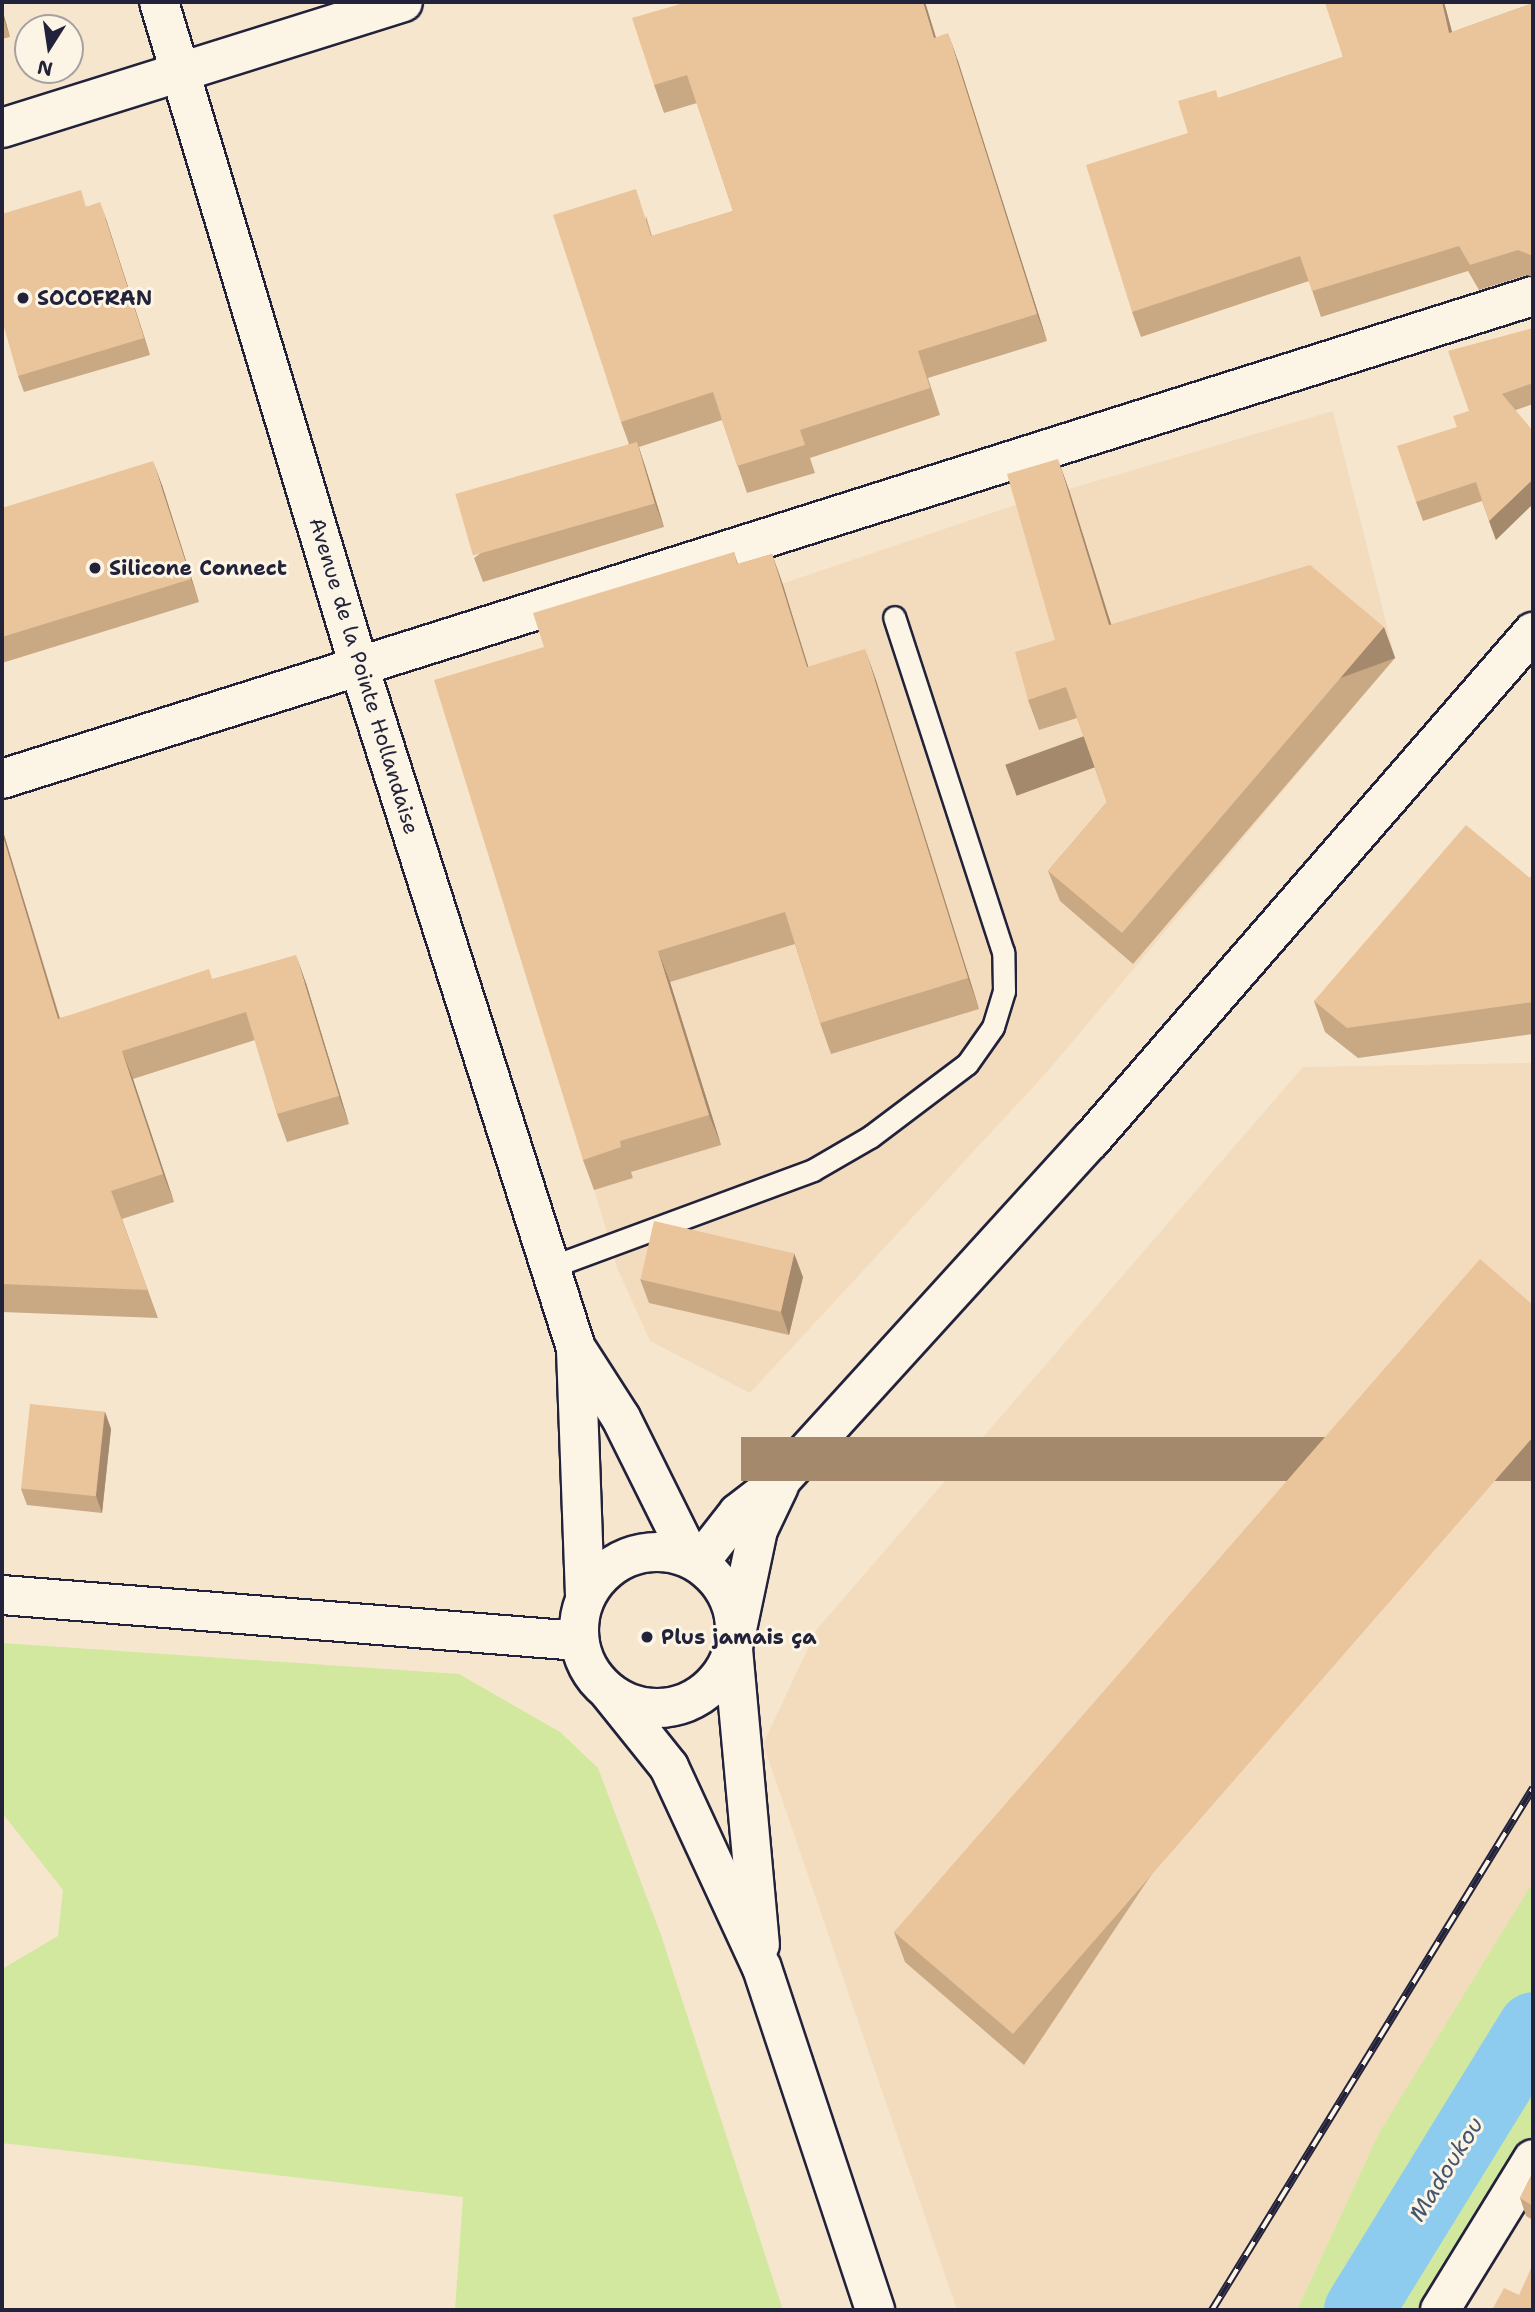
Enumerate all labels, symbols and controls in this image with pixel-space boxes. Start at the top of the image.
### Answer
north arrow [14,14,84,84]
text: N [35,54,55,82]
place label: SOCOFRAN [37,285,152,311]
marker: SOCOFRAN [15,290,31,306]
street label: Avenue de la Pointe Hollandaise [304,515,424,837]
place label: Silicone Connect [109,555,287,581]
marker: Silicone Connect [87,560,103,576]
place label: Plus jamais ça [661,1624,817,1650]
marker: Plus jamais ça [639,1629,655,1645]
water label: Madoukou [1403,2112,1489,2226]

